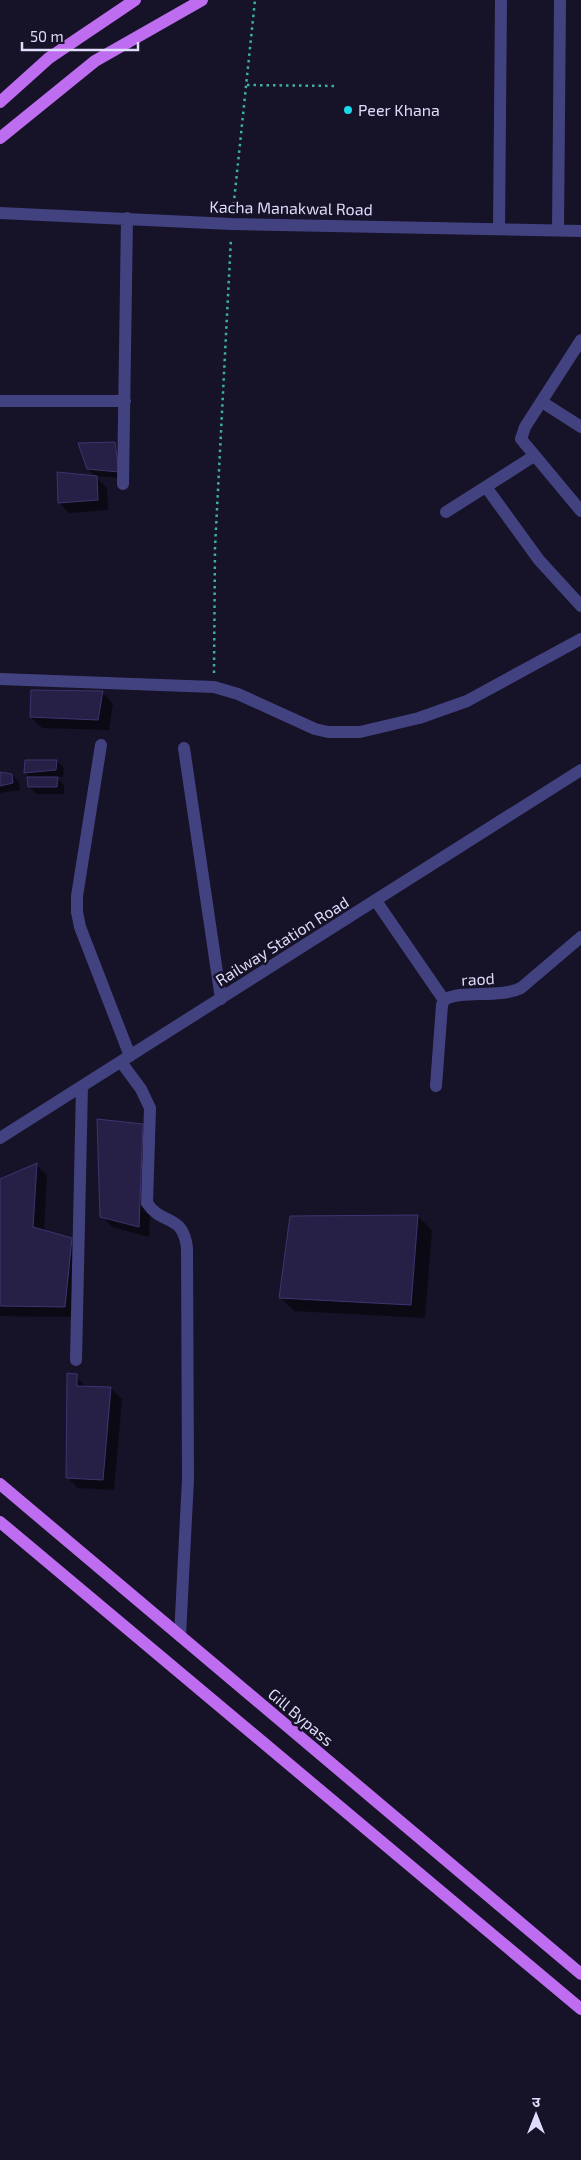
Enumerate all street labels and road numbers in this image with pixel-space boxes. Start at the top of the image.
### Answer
street label: Kacha Manakwal Road [209,197,373,218]
street label: Railway Station Road [212,892,352,989]
street label: raod [461,968,495,989]
street label: Gill Bypass [265,1684,338,1749]

